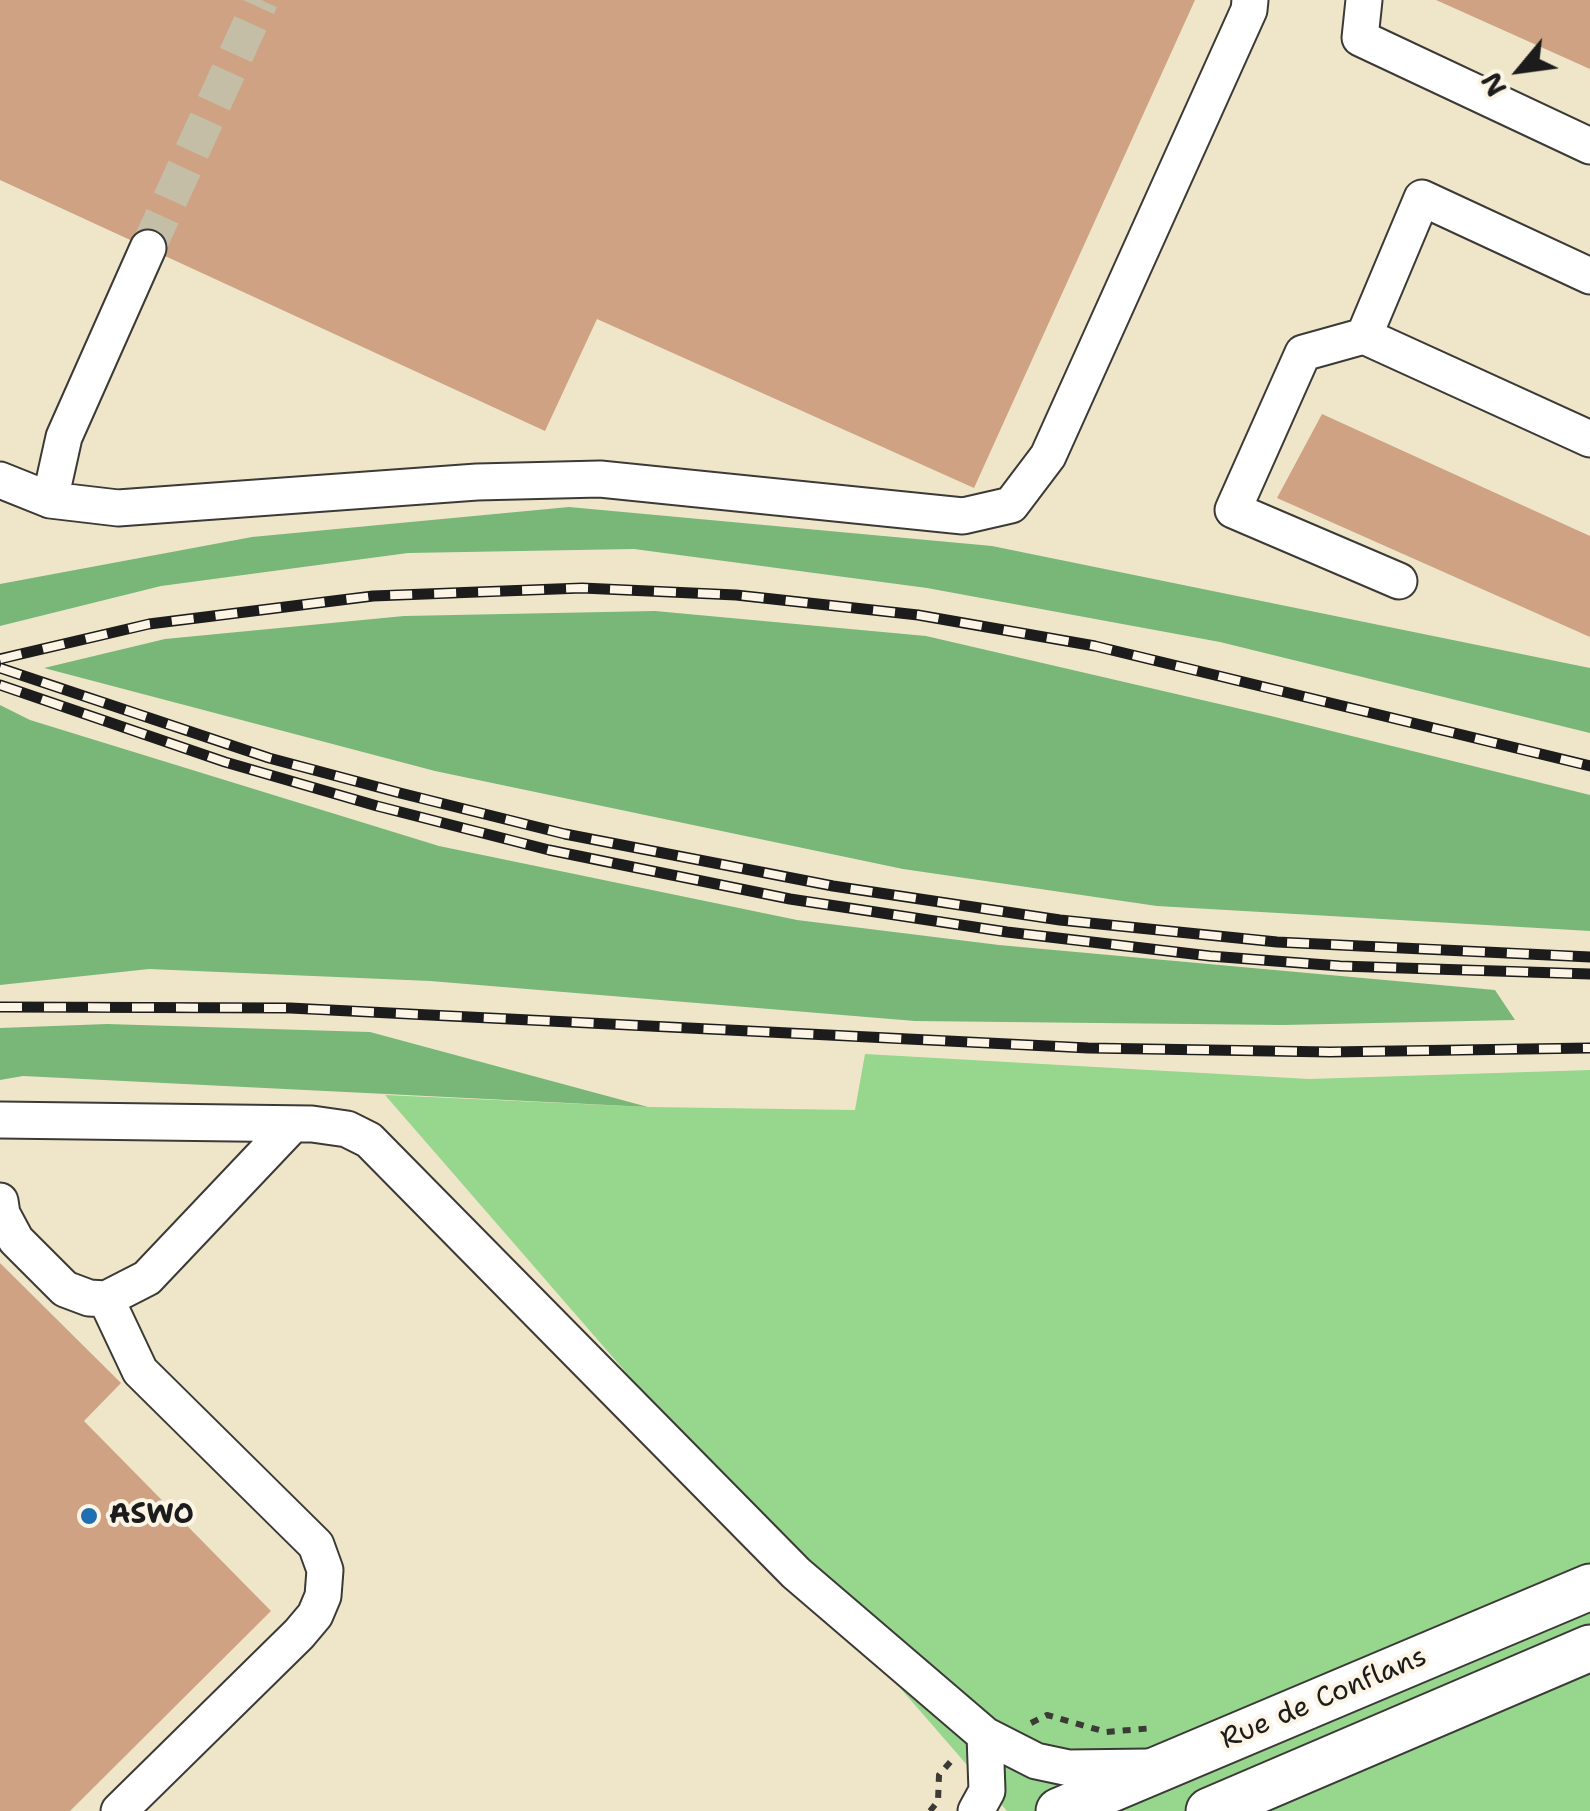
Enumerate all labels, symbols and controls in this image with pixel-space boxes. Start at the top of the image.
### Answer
north arrow [1470,20,1570,120]
text: N [1472,66,1516,103]
place label: ASWO [109,1499,194,1533]
marker: ASWO [78,1505,100,1527]
street label: Rue de Conflans [1216,1640,1432,1758]

